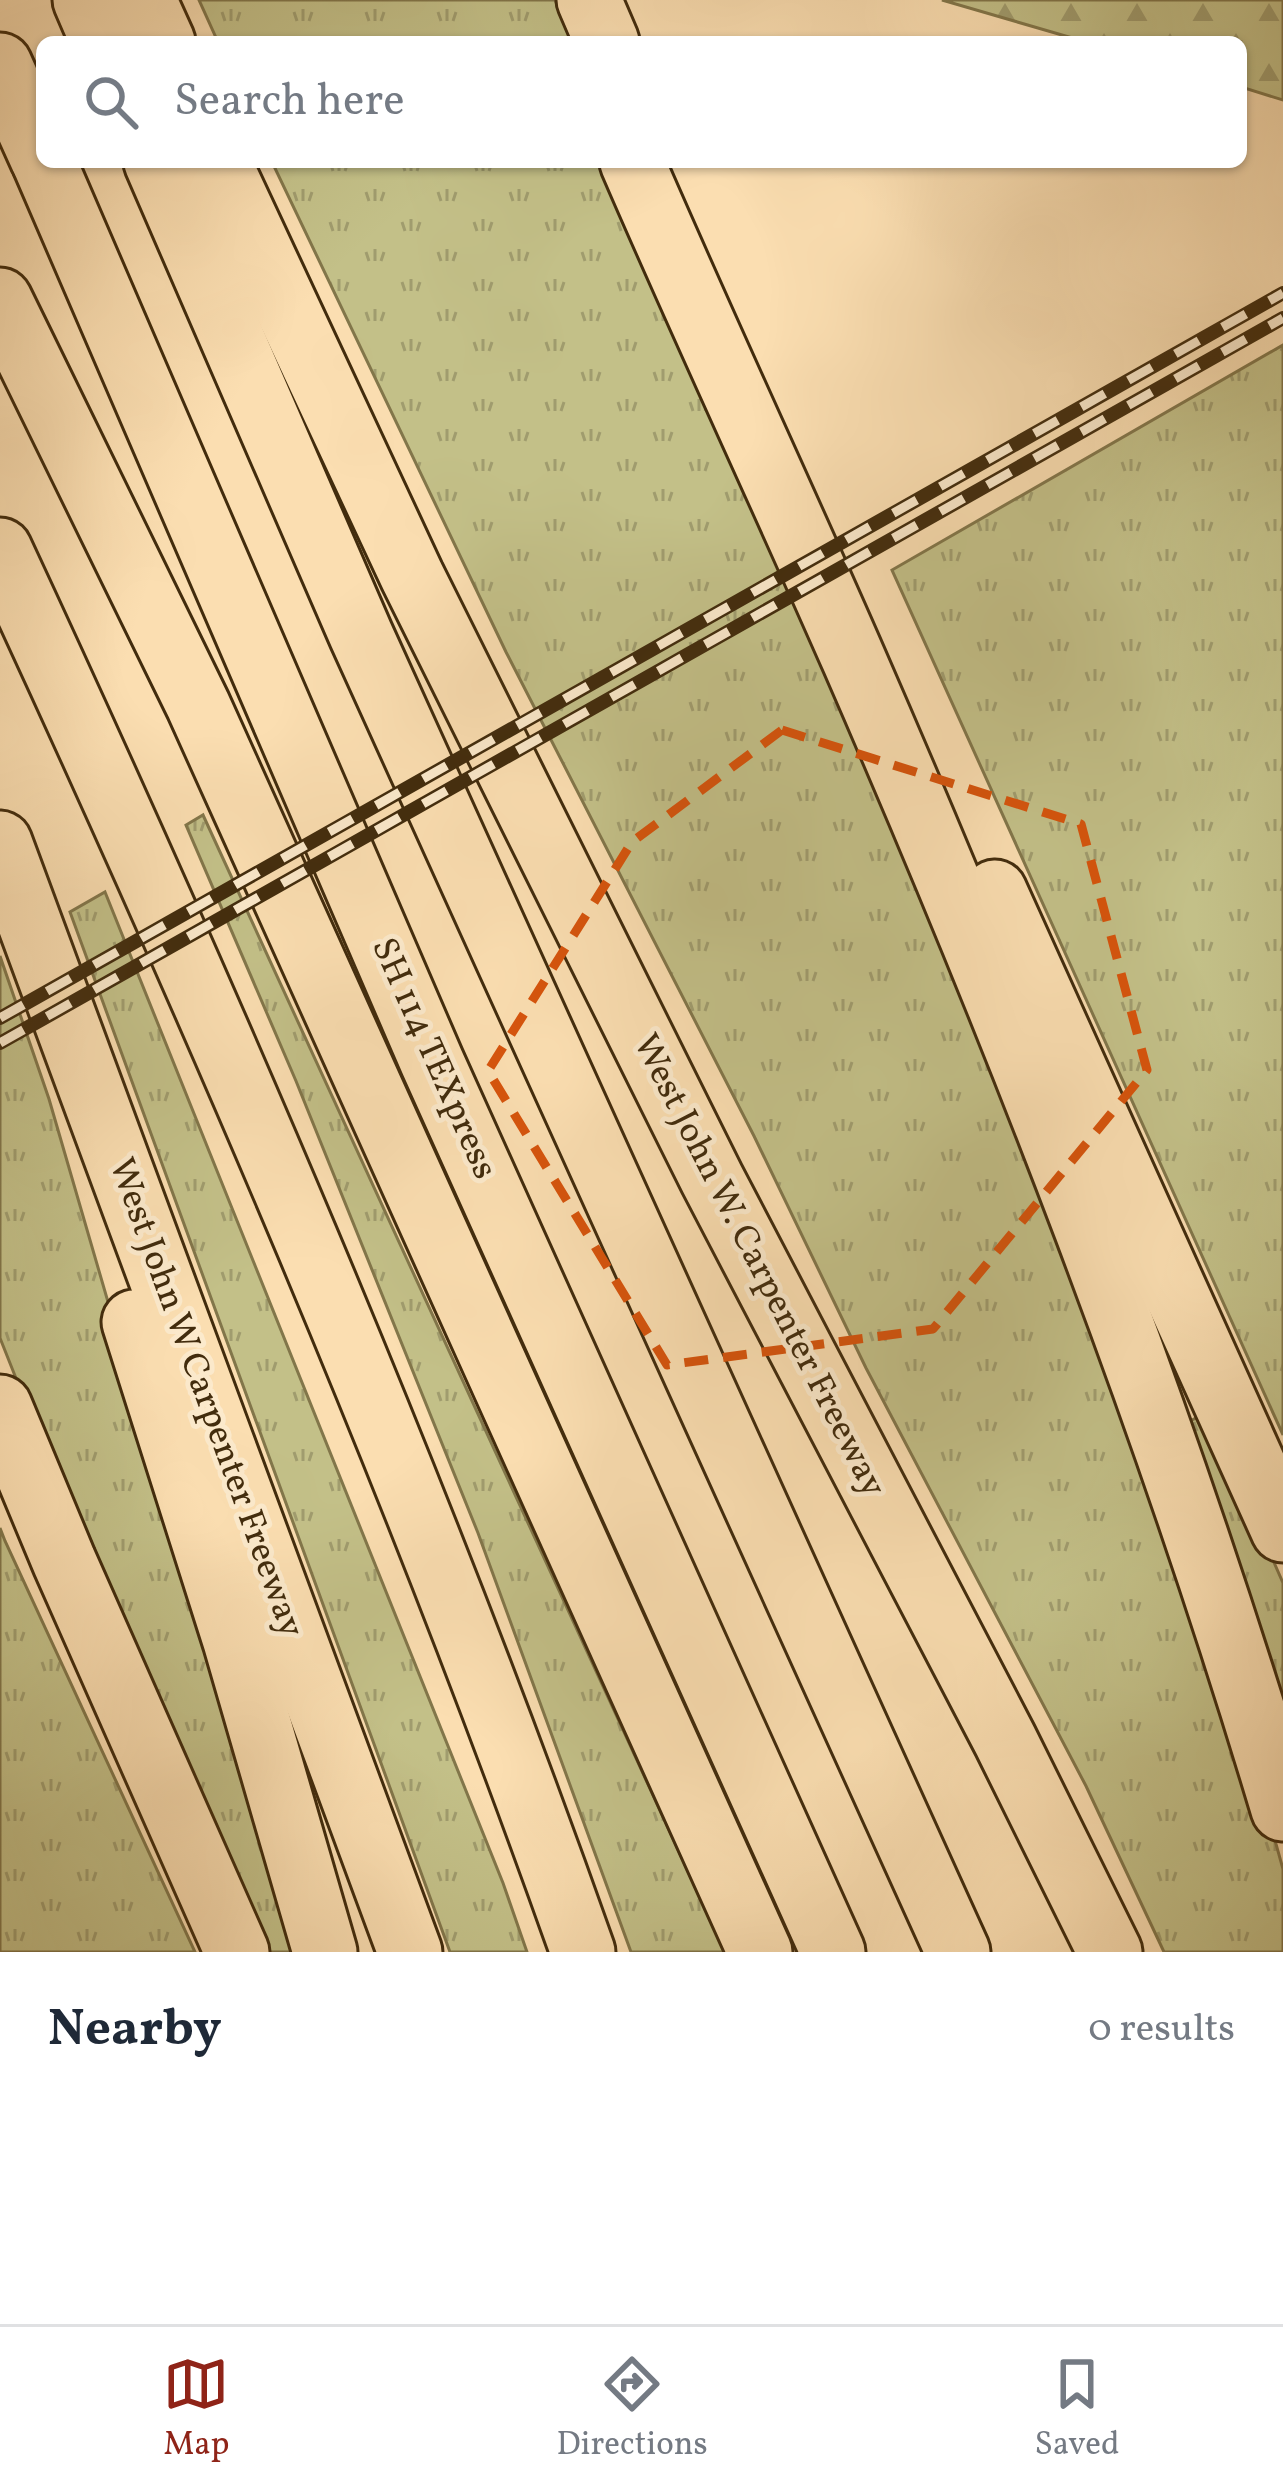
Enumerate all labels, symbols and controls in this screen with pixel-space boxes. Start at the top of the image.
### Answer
search box [36,36,1247,168]
icon: search [78,69,144,135]
text: Search here [174,71,405,134]
street label: SH 114 TEXpress [357,930,509,1188]
street label: West John W. Carpenter Freeway [619,1026,897,1506]
street label: West John W Carpenter Freeway [95,1151,315,1645]
text: Nearby [48,1995,222,2066]
text: 0 results [1088,2003,1235,2057]
tab: Map [163,2351,230,2469]
tab: Directions [556,2351,708,2469]
tab: Saved [1035,2351,1120,2469]

